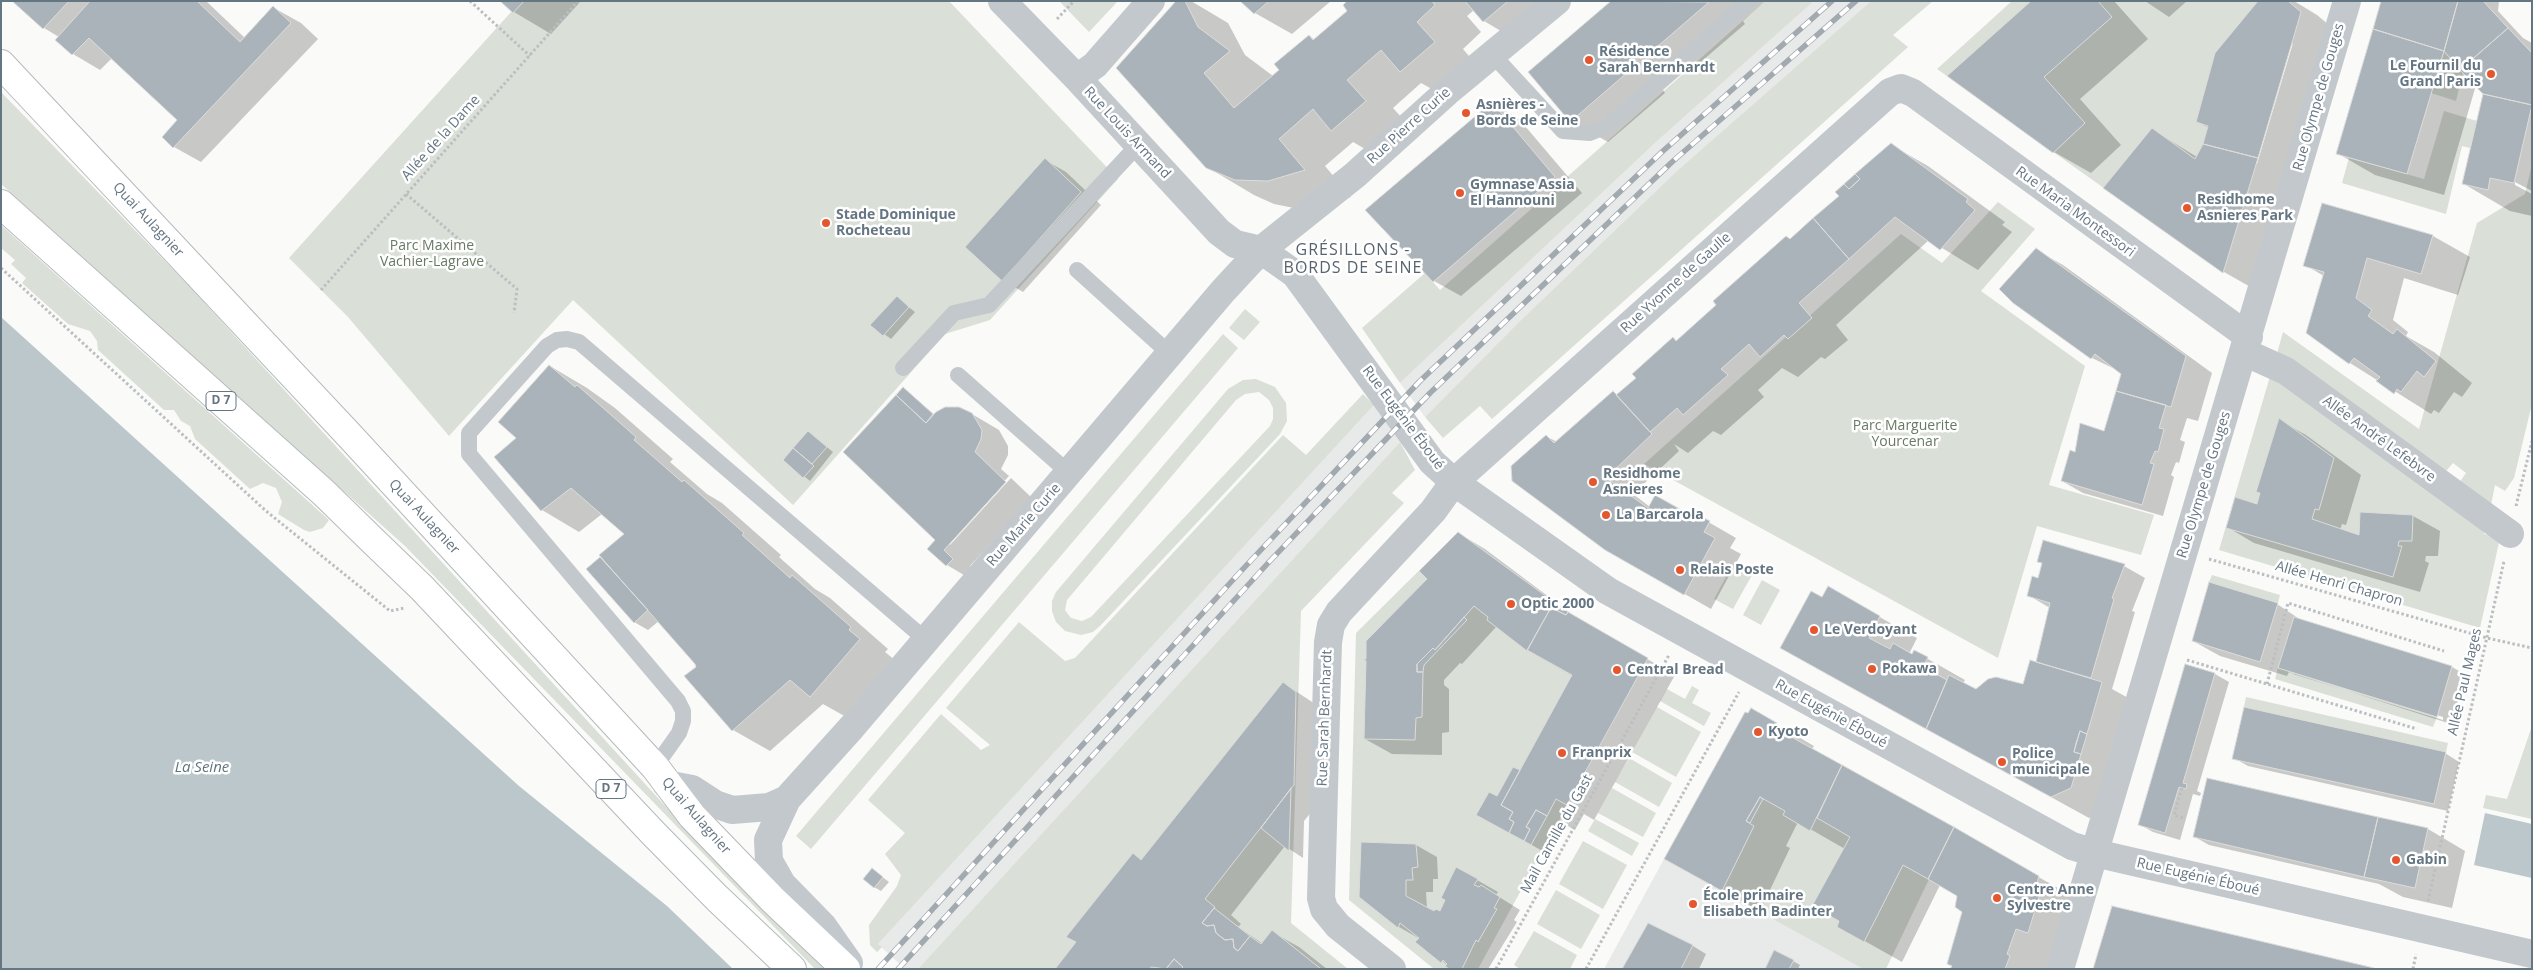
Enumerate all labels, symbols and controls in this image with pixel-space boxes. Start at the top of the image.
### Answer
street label: Rue Olympe de Gouges [2290,21,2348,173]
place label: Résidence Sarah Bernhardt [1599,44,1715,76]
marker: Résidence Sarah Bernhardt [1583,54,1595,66]
place label: Le Fournil du Grand Paris [2390,58,2481,90]
marker: Le Fournil du Grand Paris [2485,68,2497,80]
street label: Rue Louis Armand [1080,84,1174,182]
street label: Rue Pierre Curie [1364,84,1454,168]
street label: Allée de la Dame [398,92,484,184]
place label: Asnières - Bords de Seine [1476,97,1578,130]
marker: Asnières - Bords de Seine [1460,107,1472,119]
street label: Rue Maria Montessori [2012,163,2138,261]
place label: Gymnase Assia El Hannouni [1470,177,1575,210]
street label: Quai Aulagnier [109,179,187,261]
marker: Gymnase Assia El Hannouni [1454,187,1466,199]
place label: Residhome Asnieres Park [2197,192,2293,224]
marker: Residhome Asnieres Park [2181,202,2193,214]
place label: Stade Dominique Rocheteau [836,207,956,240]
marker: Stade Dominique Rocheteau [820,217,832,229]
street label: Rue Yvonne de Gaulle [1618,229,1734,337]
park label: Parc Maxime Vachier-Lagrave [380,238,484,270]
district label: GRÉSILLONS - BORDS DE SEINE [1282,240,1424,278]
street label: Rue Eugénie Éboué [1359,363,1447,473]
road number: D 7 [206,392,236,411]
street label: Allée André Lefebvre [2319,392,2439,486]
street label: Rue Olympe de Gouges [2174,410,2234,560]
park label: Parc Marguerite Yourcenar [1853,418,1957,451]
place label: Residhome Asnieres [1603,466,1680,498]
street label: Quai Aulagnier [385,476,463,558]
marker: Residhome Asnieres [1587,476,1599,488]
street label: Rue Marie Curie [983,480,1065,570]
place label: La Barcarola [1616,507,1704,523]
marker: La Barcarola [1600,509,1612,521]
street label: Allée Henri Chapron [2274,558,2404,610]
place label: Relais Poste [1690,562,1774,578]
marker: Relais Poste [1674,564,1686,576]
place label: Optic 2000 [1521,596,1594,612]
marker: Optic 2000 [1505,598,1517,610]
place label: Le Verdoyant [1824,622,1917,638]
marker: Le Verdoyant [1808,624,1820,636]
street label: Allée Paul Mages [2444,627,2486,737]
street label: Rue Sarah Bernhardt [1314,649,1336,787]
place label: Pokawa [1882,661,1937,677]
place label: Central Bread [1627,662,1724,678]
marker: Pokawa [1866,663,1878,675]
marker: Central Bread [1611,664,1623,676]
street label: Rue Eugénie Éboué [1772,676,1890,752]
place label: Kyoto [1768,724,1809,740]
marker: Kyoto [1752,726,1764,738]
place label: Franprix [1572,745,1631,761]
place label: Police municipale [2012,746,2090,779]
marker: Franprix [1556,747,1568,759]
marker: Police municipale [1996,756,2008,768]
water label: La Seine [175,759,229,777]
street label: Mail Camille du Gast [1517,772,1597,896]
street label: Quai Aulagnier [658,774,734,858]
road number: D 7 [596,780,626,799]
place label: Gabin [2406,852,2447,868]
marker: Gabin [2390,854,2402,866]
street label: Rue Eugénie Éboué [2135,855,2261,899]
place label: Centre Anne Sylvestre [2007,882,2094,914]
place label: École primaire Elisabeth Badinter [1703,888,1832,920]
marker: Centre Anne Sylvestre [1991,892,2003,904]
marker: École primaire Elisabeth Badinter [1687,898,1699,910]

